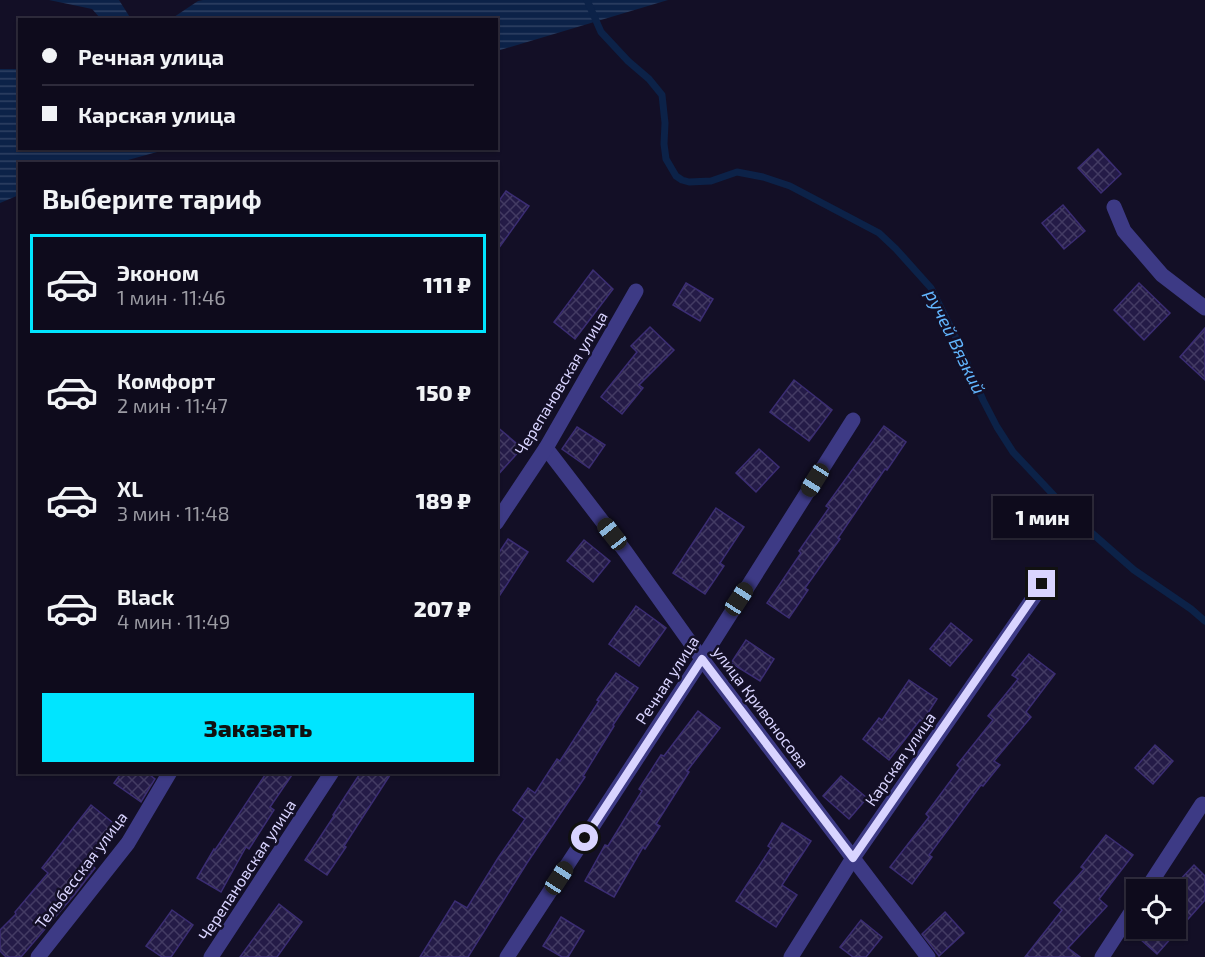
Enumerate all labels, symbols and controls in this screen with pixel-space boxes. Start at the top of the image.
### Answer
text: Речная улица [78,43,224,69]
text: Карская улица [78,101,236,127]
text: Выберите тариф [42,182,262,214]
icon: car [45,257,99,311]
text: Эконом [117,259,199,285]
text: 111 ₽ [423,271,471,297]
text: 1 мин · 11:46 [117,285,226,309]
water label: ручей Вязкий [921,286,991,397]
street label: Черепановская улица [510,307,612,459]
icon: car [45,365,99,419]
text: Комфорт [117,367,215,393]
text: 150 ₽ [416,379,471,405]
text: 2 мин · 11:47 [117,393,228,417]
car [798,460,832,500]
icon: car [45,473,99,527]
text: XL [117,475,143,501]
text: 189 ₽ [416,487,471,513]
callout: 1 мин [992,497,1092,539]
text: 3 мин · 11:48 [117,501,230,525]
text: 1 мин [1015,505,1070,529]
car [594,514,630,554]
route end [1028,570,1055,597]
car [722,579,756,619]
icon: car [45,581,99,635]
text: Black [117,583,174,609]
text: 207 ₽ [414,595,471,621]
text: 4 мин · 11:49 [117,609,230,633]
street label: Речная улица [631,632,703,728]
street label: улица Кривоносова [709,642,813,772]
button: Заказать [42,693,474,762]
street label: Карская улица [860,708,940,810]
street label: Черепановская улица [194,796,300,944]
street label: Тельбесская улица [31,808,131,932]
route start [571,824,598,851]
car [542,858,576,898]
map controls [1126,879,1186,939]
button: locate [1126,879,1186,939]

